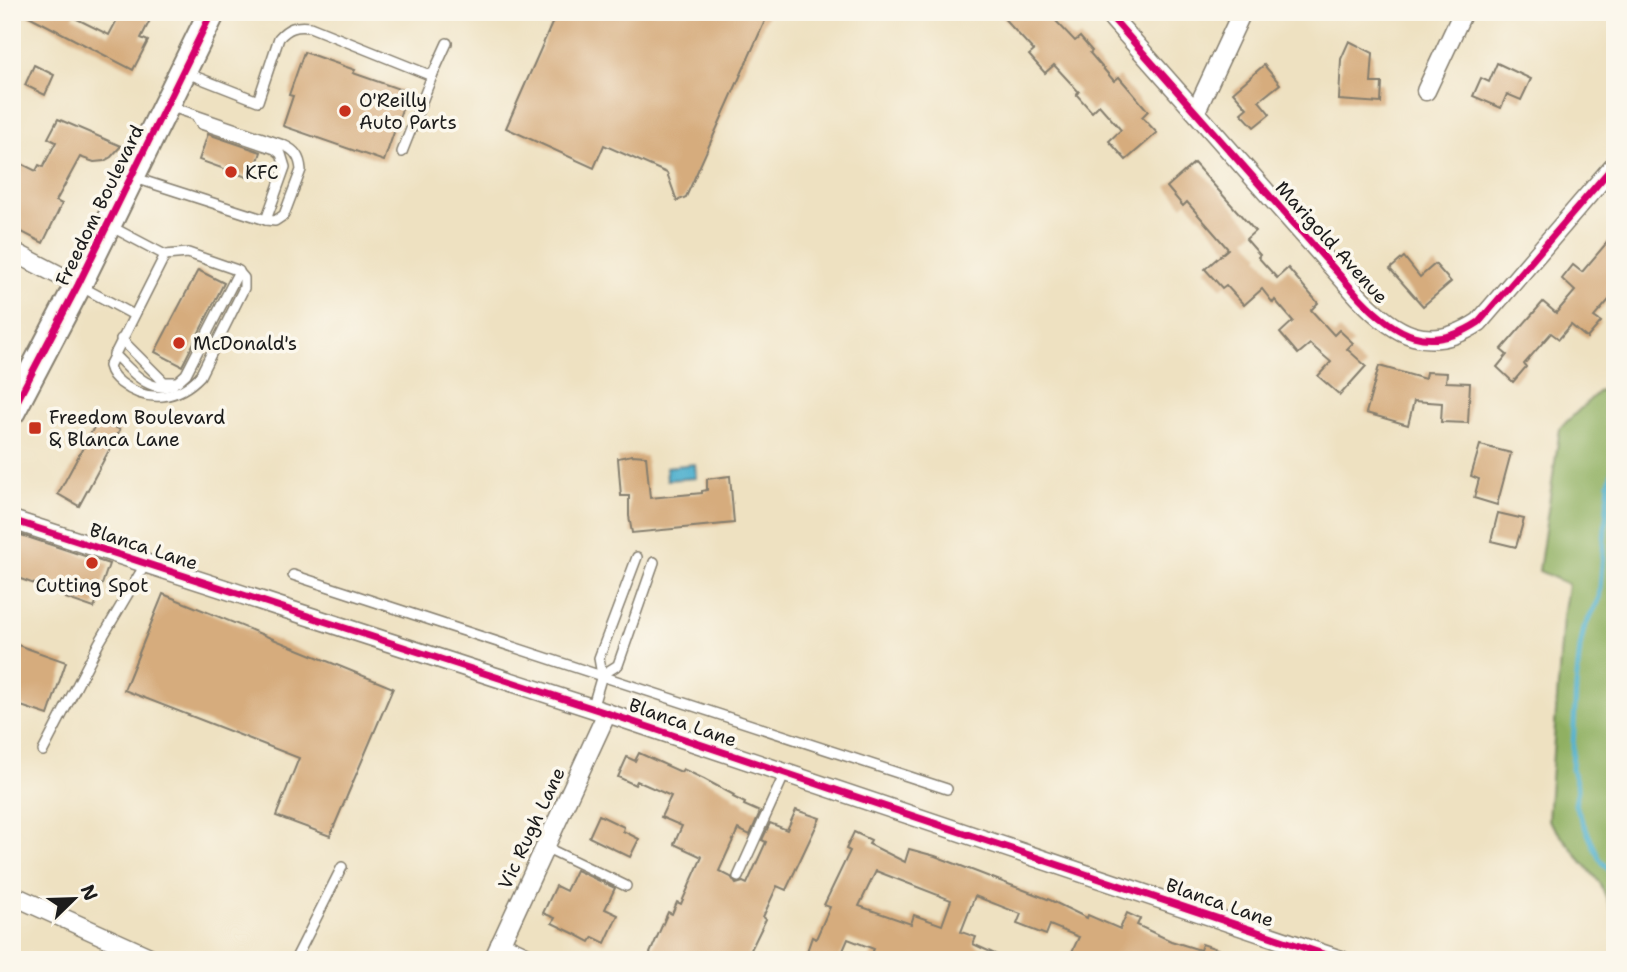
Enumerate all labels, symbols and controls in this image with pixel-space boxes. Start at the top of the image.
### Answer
place label: O'Reilly Auto Parts [359,88,457,135]
marker: O'Reilly Auto Parts [337,103,353,119]
street label: Freedom Boulevard [50,121,149,290]
place label: KFC [245,160,279,185]
marker: KFC [223,164,239,180]
street label: Marigold Avenue [1270,176,1393,309]
place label: McDonald's [193,331,297,356]
marker: McDonald's [171,335,187,351]
place label: Freedom Boulevard & Blanca Lane [49,405,225,452]
marker: Freedom Boulevard & Blanca Lane [27,420,43,436]
street label: Blanca Lane [86,517,201,576]
marker: Cutting Spot [84,555,100,571]
place label: Cutting Spot [35,573,149,598]
street label: Blanca Lane [626,692,740,753]
street label: Vic Rugh Lane [492,763,571,893]
north arrow [38,864,108,934]
street label: Blanca Lane [1163,872,1277,933]
text: N [75,881,104,904]

